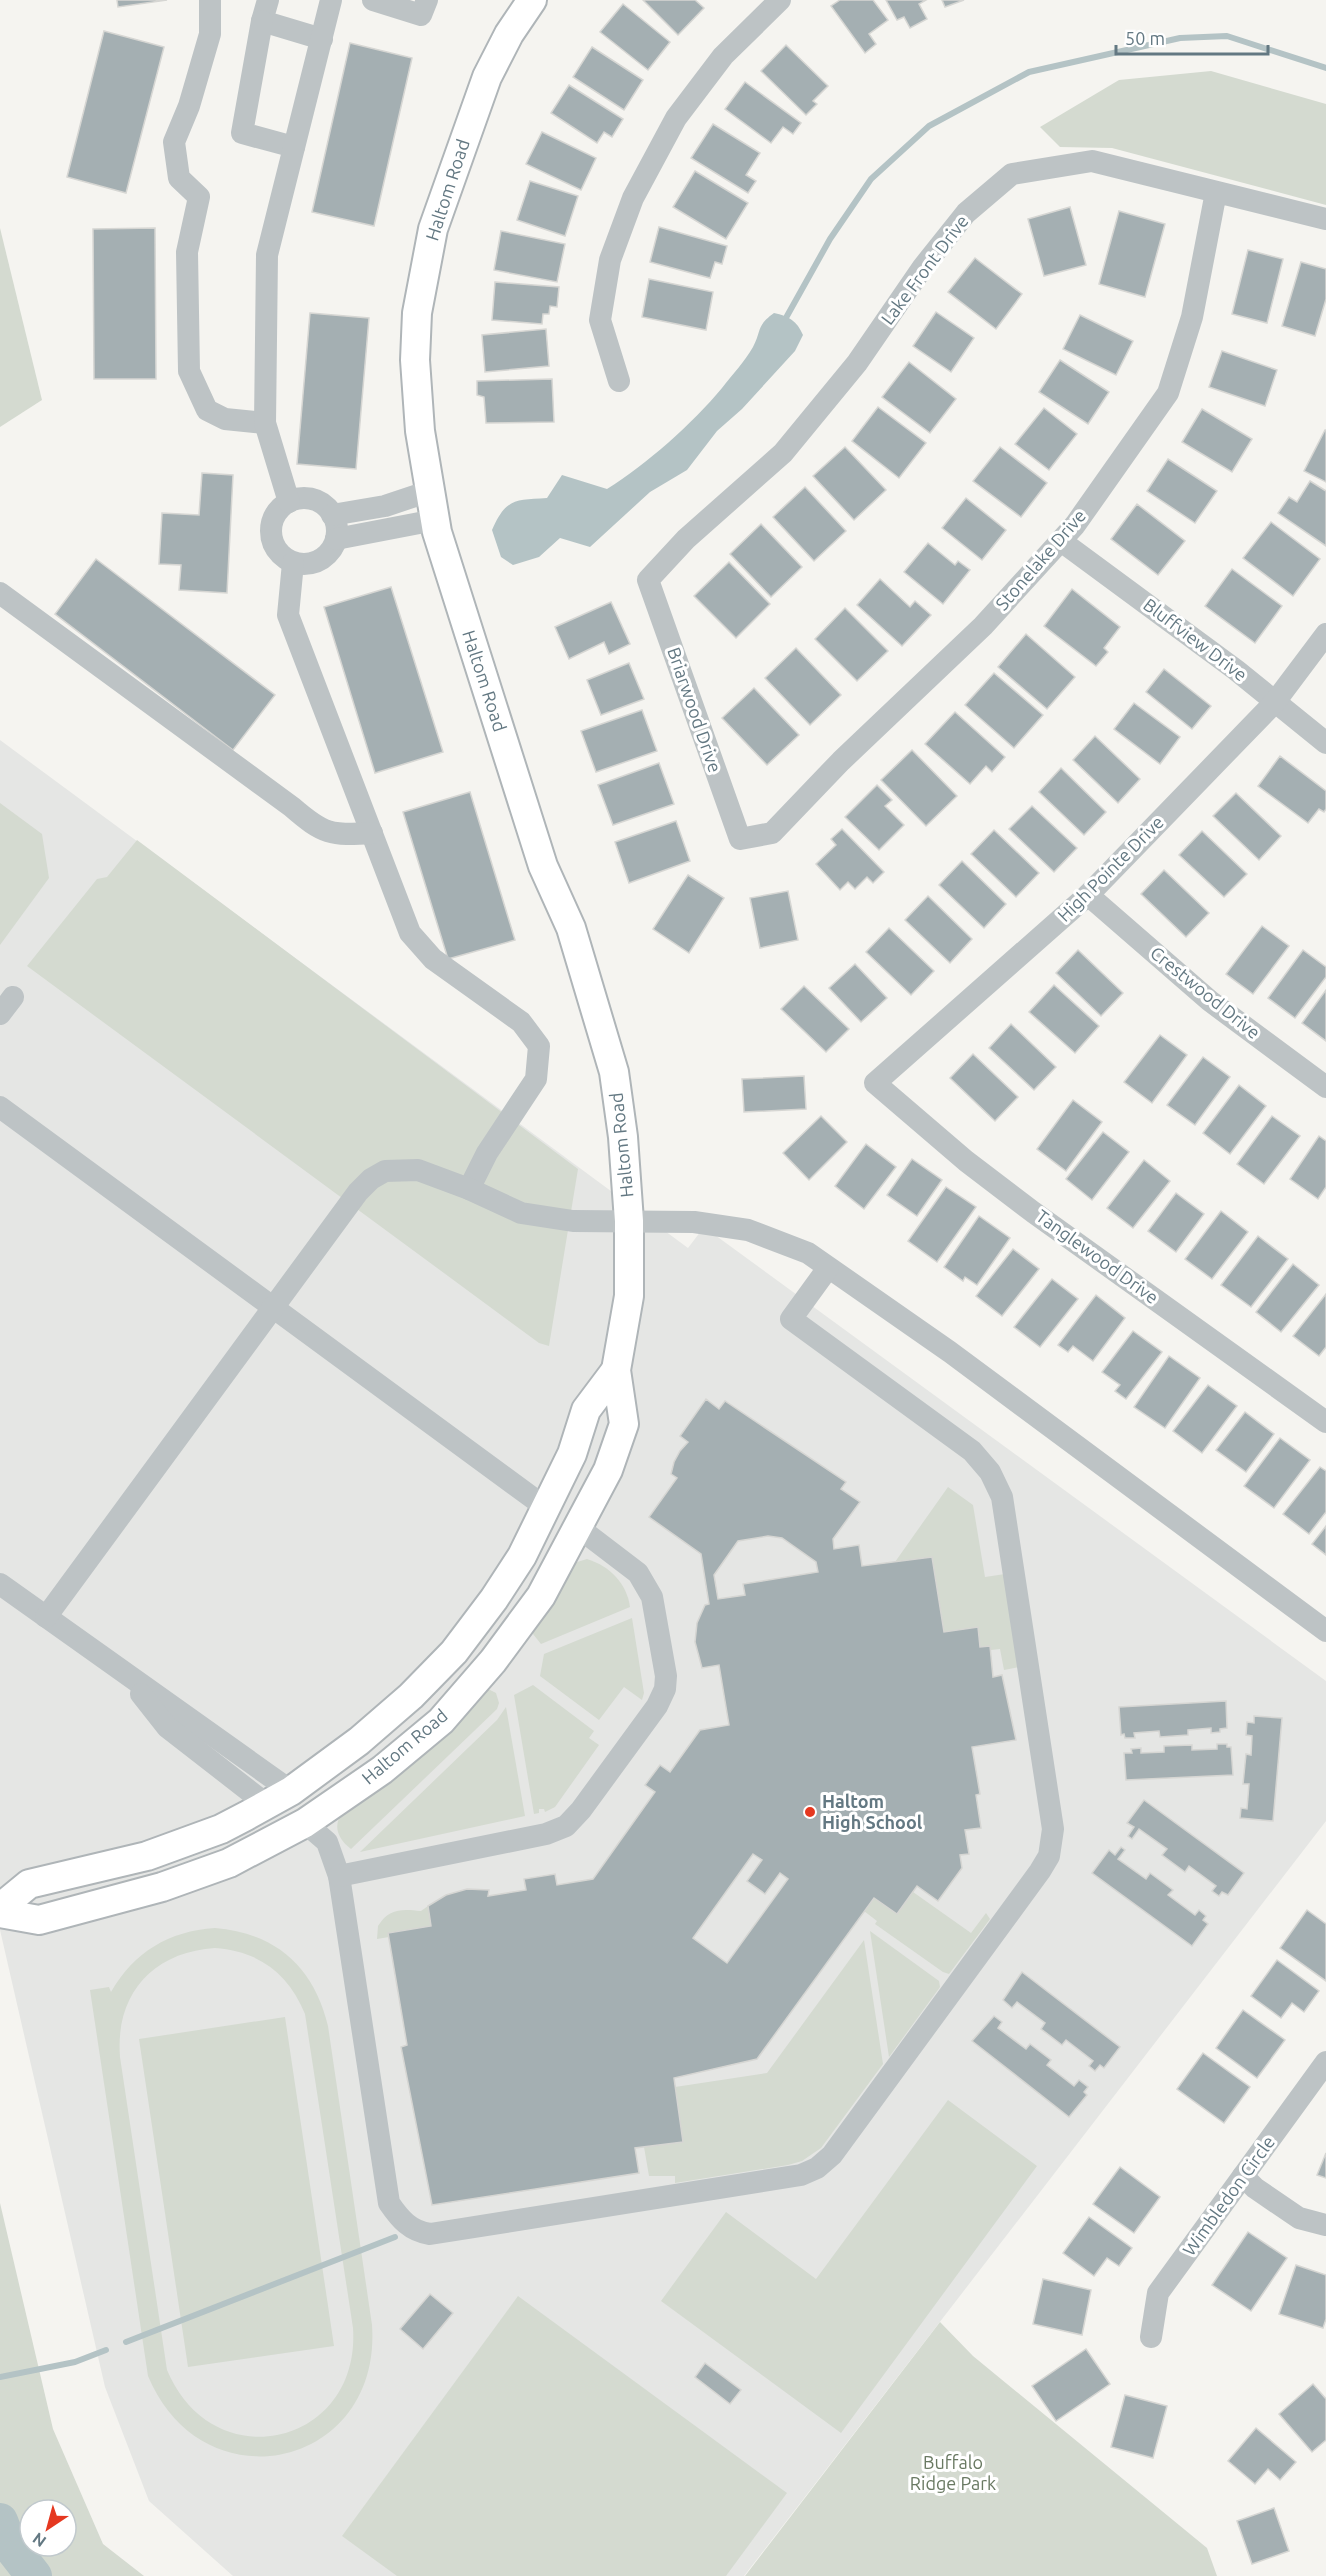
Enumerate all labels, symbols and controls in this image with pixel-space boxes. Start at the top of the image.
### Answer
scale bar [1116,18,1268,56]
text: 50 m [1125,28,1165,48]
street label: Haltom Road [421,137,473,243]
street label: Lake Front Drive [877,211,972,328]
street label: Stonelake Drive [991,505,1089,614]
street label: Bluffview Drive [1140,594,1251,685]
street label: Haltom Road [459,628,511,734]
street label: Briarwood Drive [664,644,726,775]
street label: High Pointe Drive [1053,811,1167,925]
street label: Crestwood Drive [1147,942,1264,1042]
street label: Haltom Road [606,1092,636,1198]
street label: Tanglewood Drive [1033,1205,1163,1307]
street label: Haltom Road [358,1705,451,1788]
place label: Haltom High School [822,1791,923,1832]
marker: Haltom High School [803,1805,817,1819]
street label: Wimbledon Circle [1178,2132,1278,2259]
park label: Buffalo Ridge Park [910,2452,996,2493]
north arrow [18,2498,78,2558]
text: N [29,2529,49,2551]

